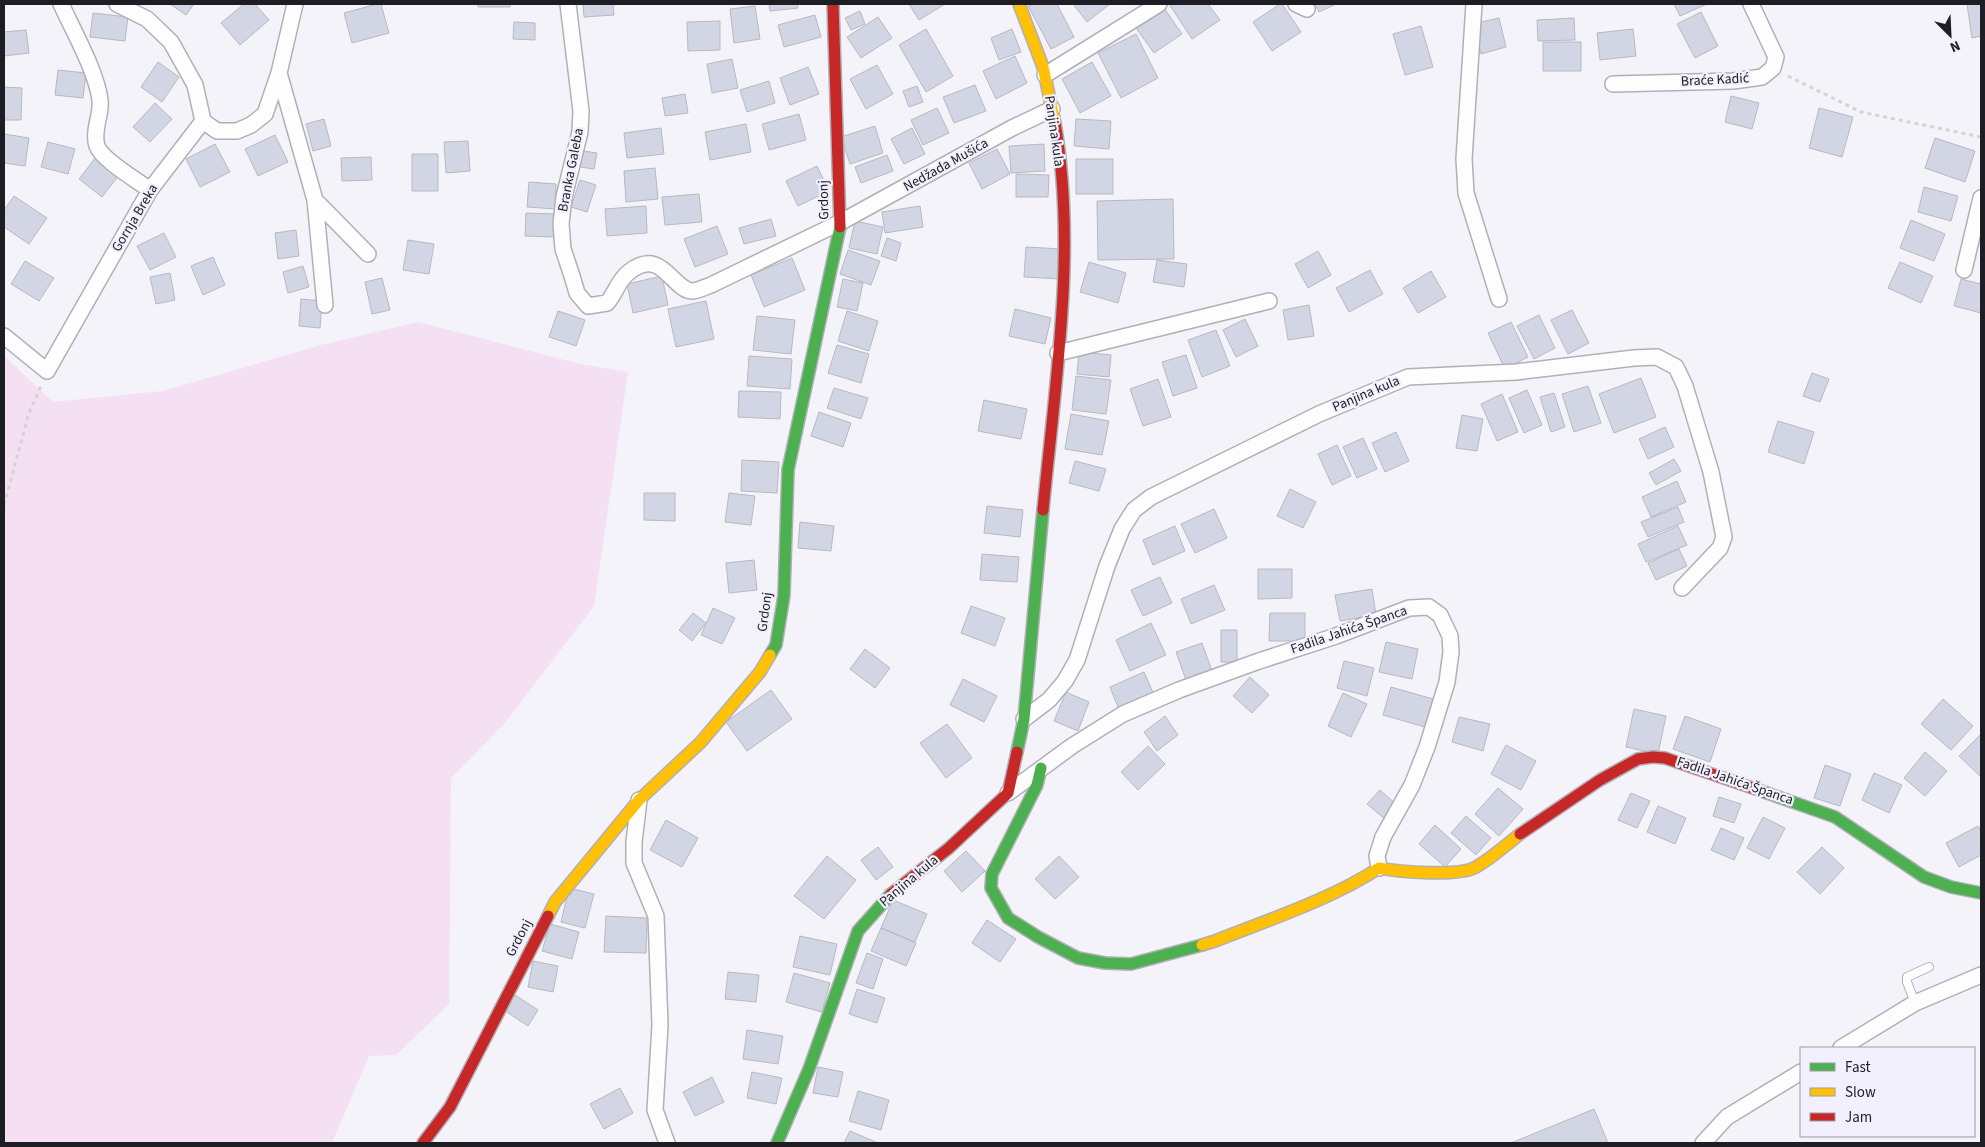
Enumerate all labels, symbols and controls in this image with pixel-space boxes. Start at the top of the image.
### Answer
north arrow [1925,10,1975,60]
text: N [1947,35,1963,57]
street label: Braće Kadić [1680,68,1750,92]
street label: Panjina kula [1039,94,1069,168]
street label: Branka Galeba [553,126,589,214]
street label: Nedžada Mušića [900,133,992,197]
street label: Gornja Breka [107,180,163,256]
street label: Grdonj [814,180,834,220]
street label: Panjina kula [1329,371,1403,417]
street label: Grdonj [752,591,778,633]
street label: Fadila Jahića Španca [1288,601,1410,659]
street label: Fadila Jahića Španca [1674,752,1796,810]
street label: Panjina kula [875,850,943,912]
street label: Grdonj [501,916,537,960]
legend [1800,1047,1975,1137]
text: Fast [1845,1057,1871,1078]
text: Slow [1845,1082,1876,1103]
text: Jam [1845,1107,1872,1128]

